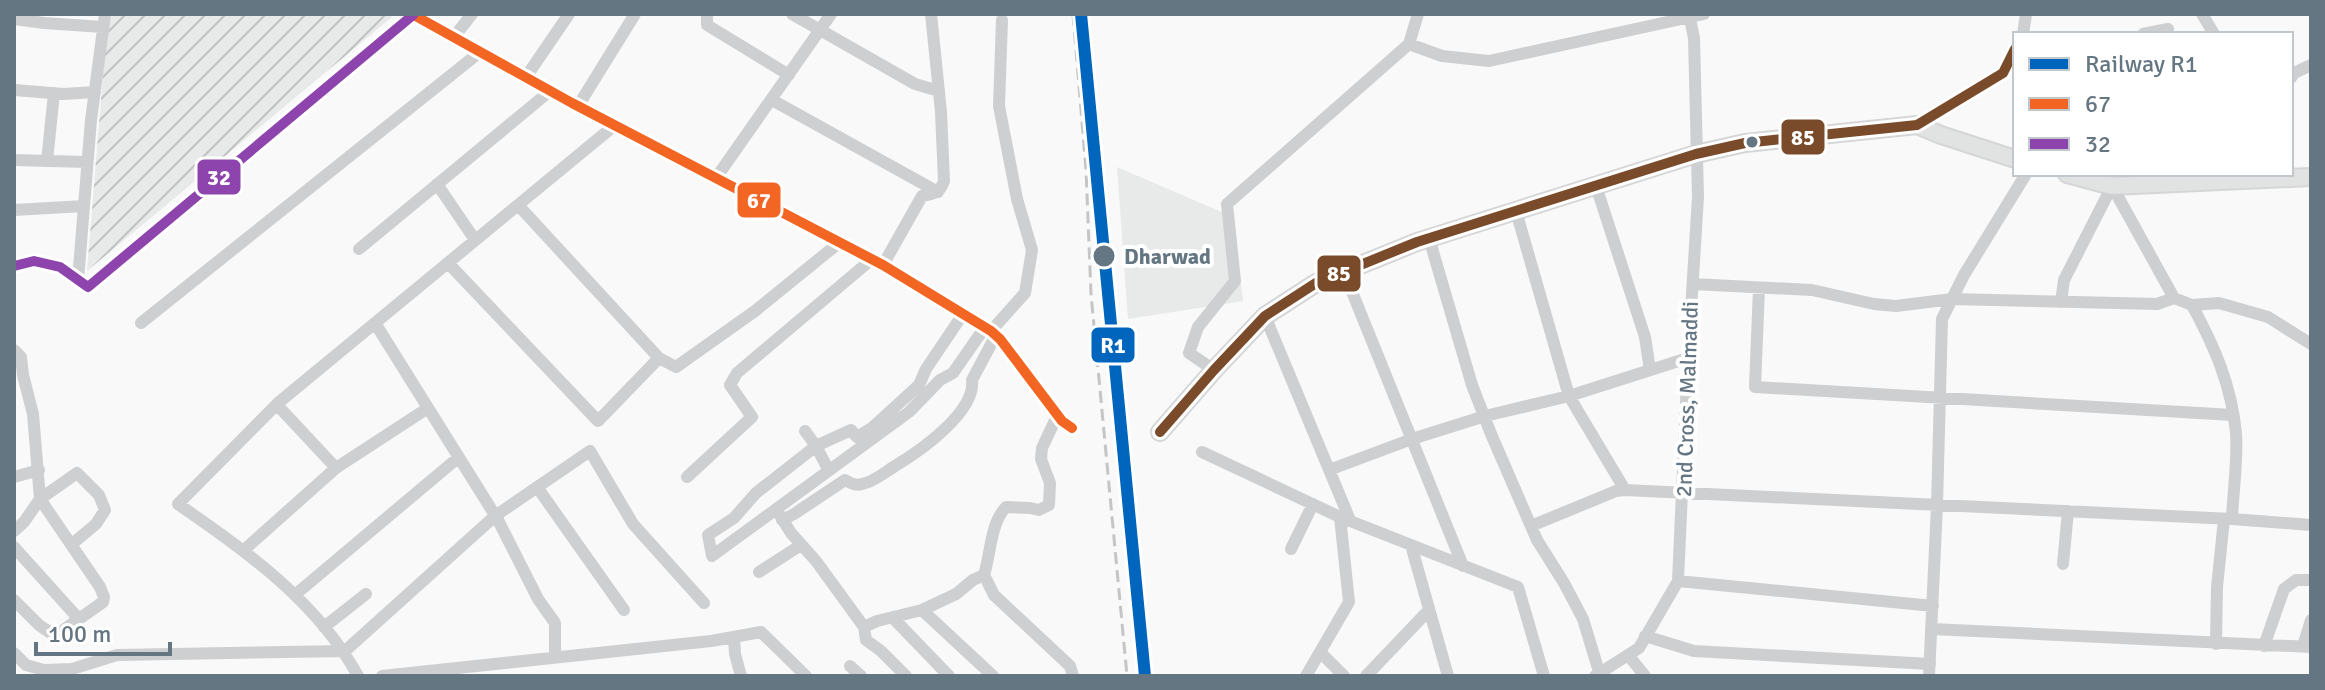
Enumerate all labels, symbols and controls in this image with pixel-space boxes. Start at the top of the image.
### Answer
legend [2013,32,2293,176]
text: Railway R1 [2085,49,2198,79]
text: 67 [2085,89,2111,119]
line badge: 85 [1780,118,1826,156]
text: 85 [1791,124,1815,151]
text: 32 [2085,129,2111,159]
unlabelled marker [1744,134,1760,150]
line badge: 32 [196,158,242,196]
text: 32 [207,164,231,191]
line badge: 67 [736,181,782,219]
text: 67 [747,187,771,214]
marker: Dharwad [1091,243,1117,269]
place label: Dharwad [1124,243,1211,270]
line badge: 85 [1316,254,1362,293]
text: 85 [1327,260,1351,287]
street label: 2nd Cross, Malmaddi [1670,301,1704,497]
line badge: R1 [1090,326,1136,364]
text: R1 [1100,332,1126,359]
scale bar [36,606,170,656]
text: 100 m [48,619,111,649]

